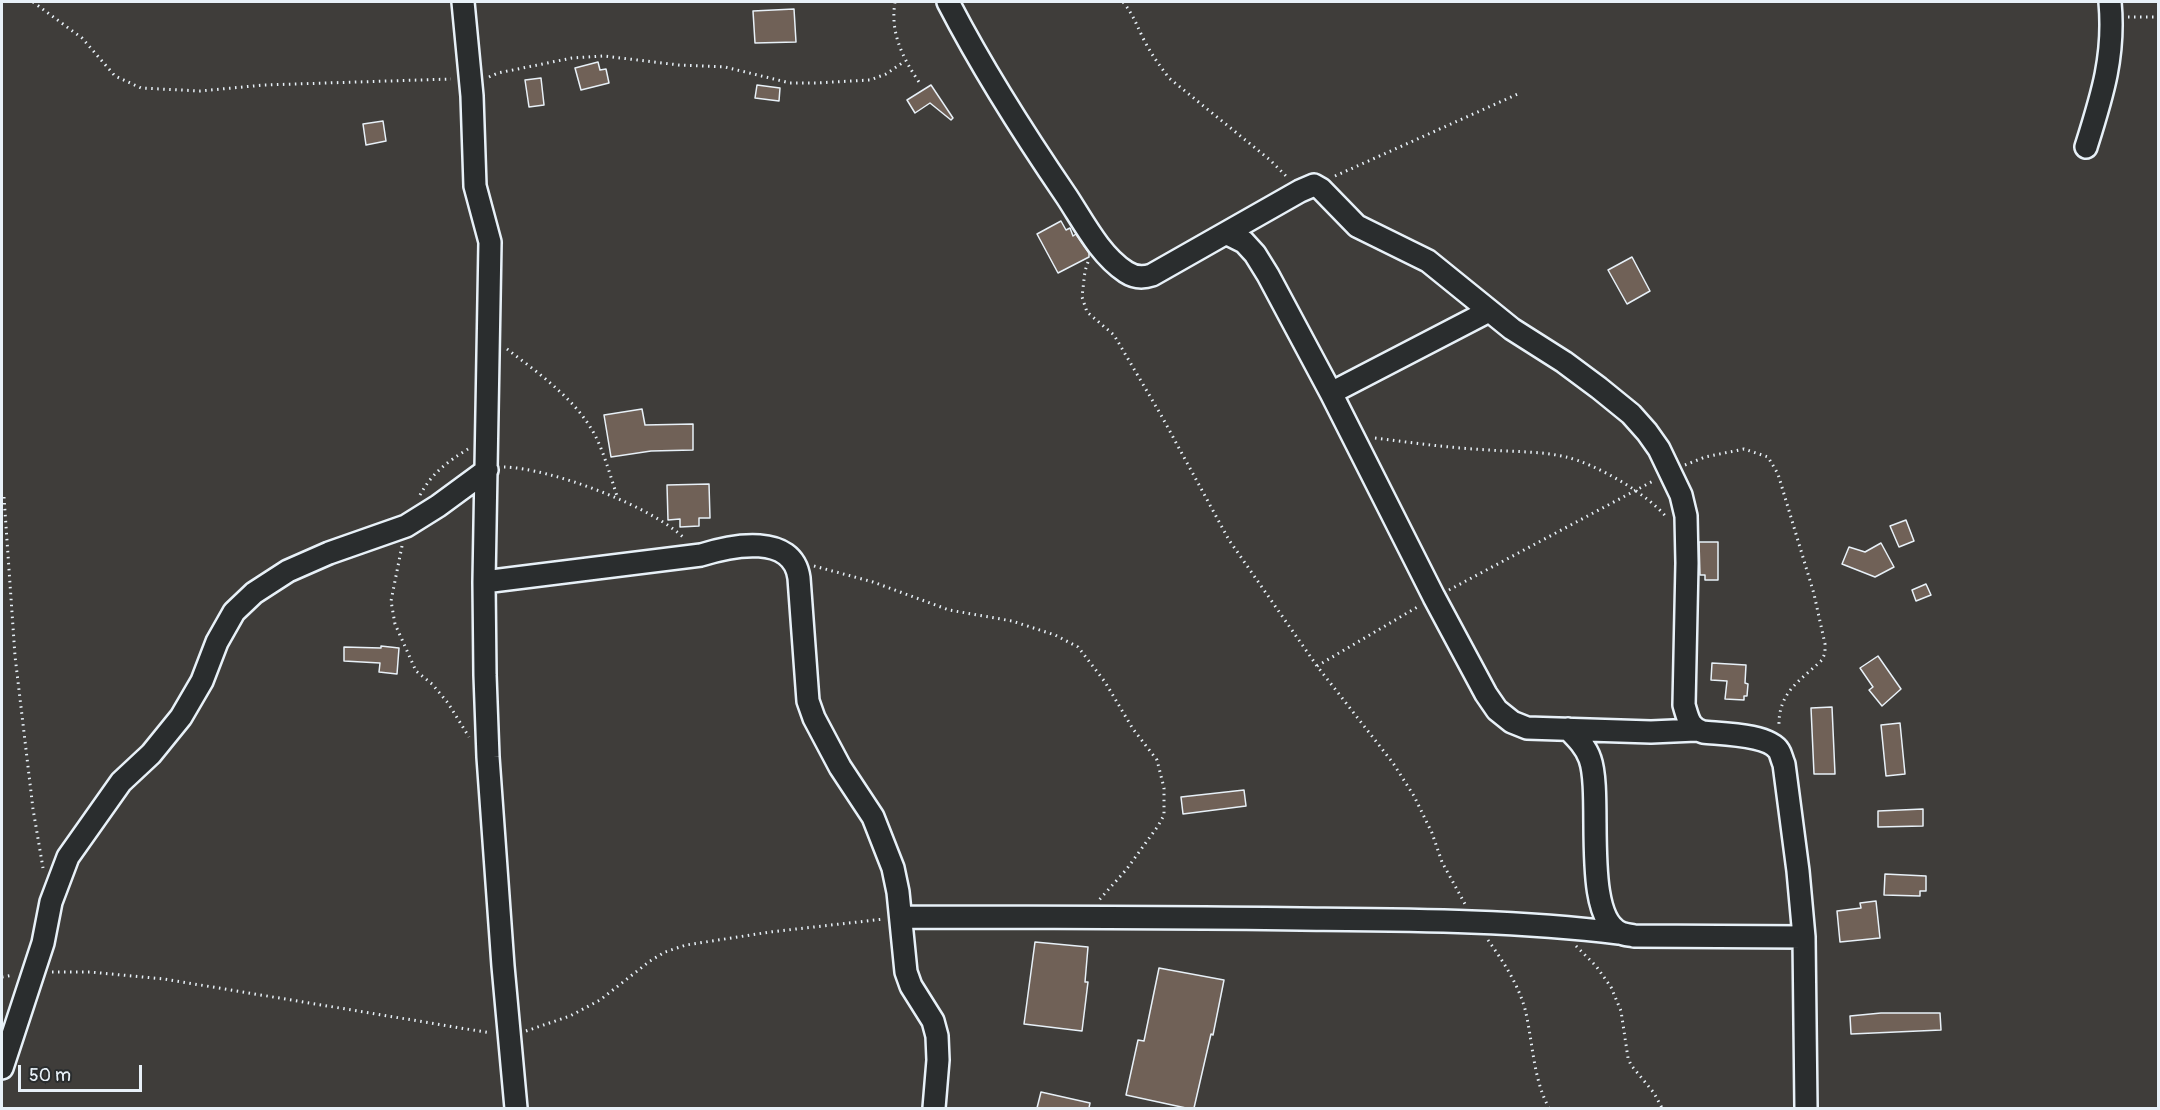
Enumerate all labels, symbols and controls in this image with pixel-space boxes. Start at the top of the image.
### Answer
scale bar [21,1053,146,1091]
text: 50 m [29,1064,71,1087]

